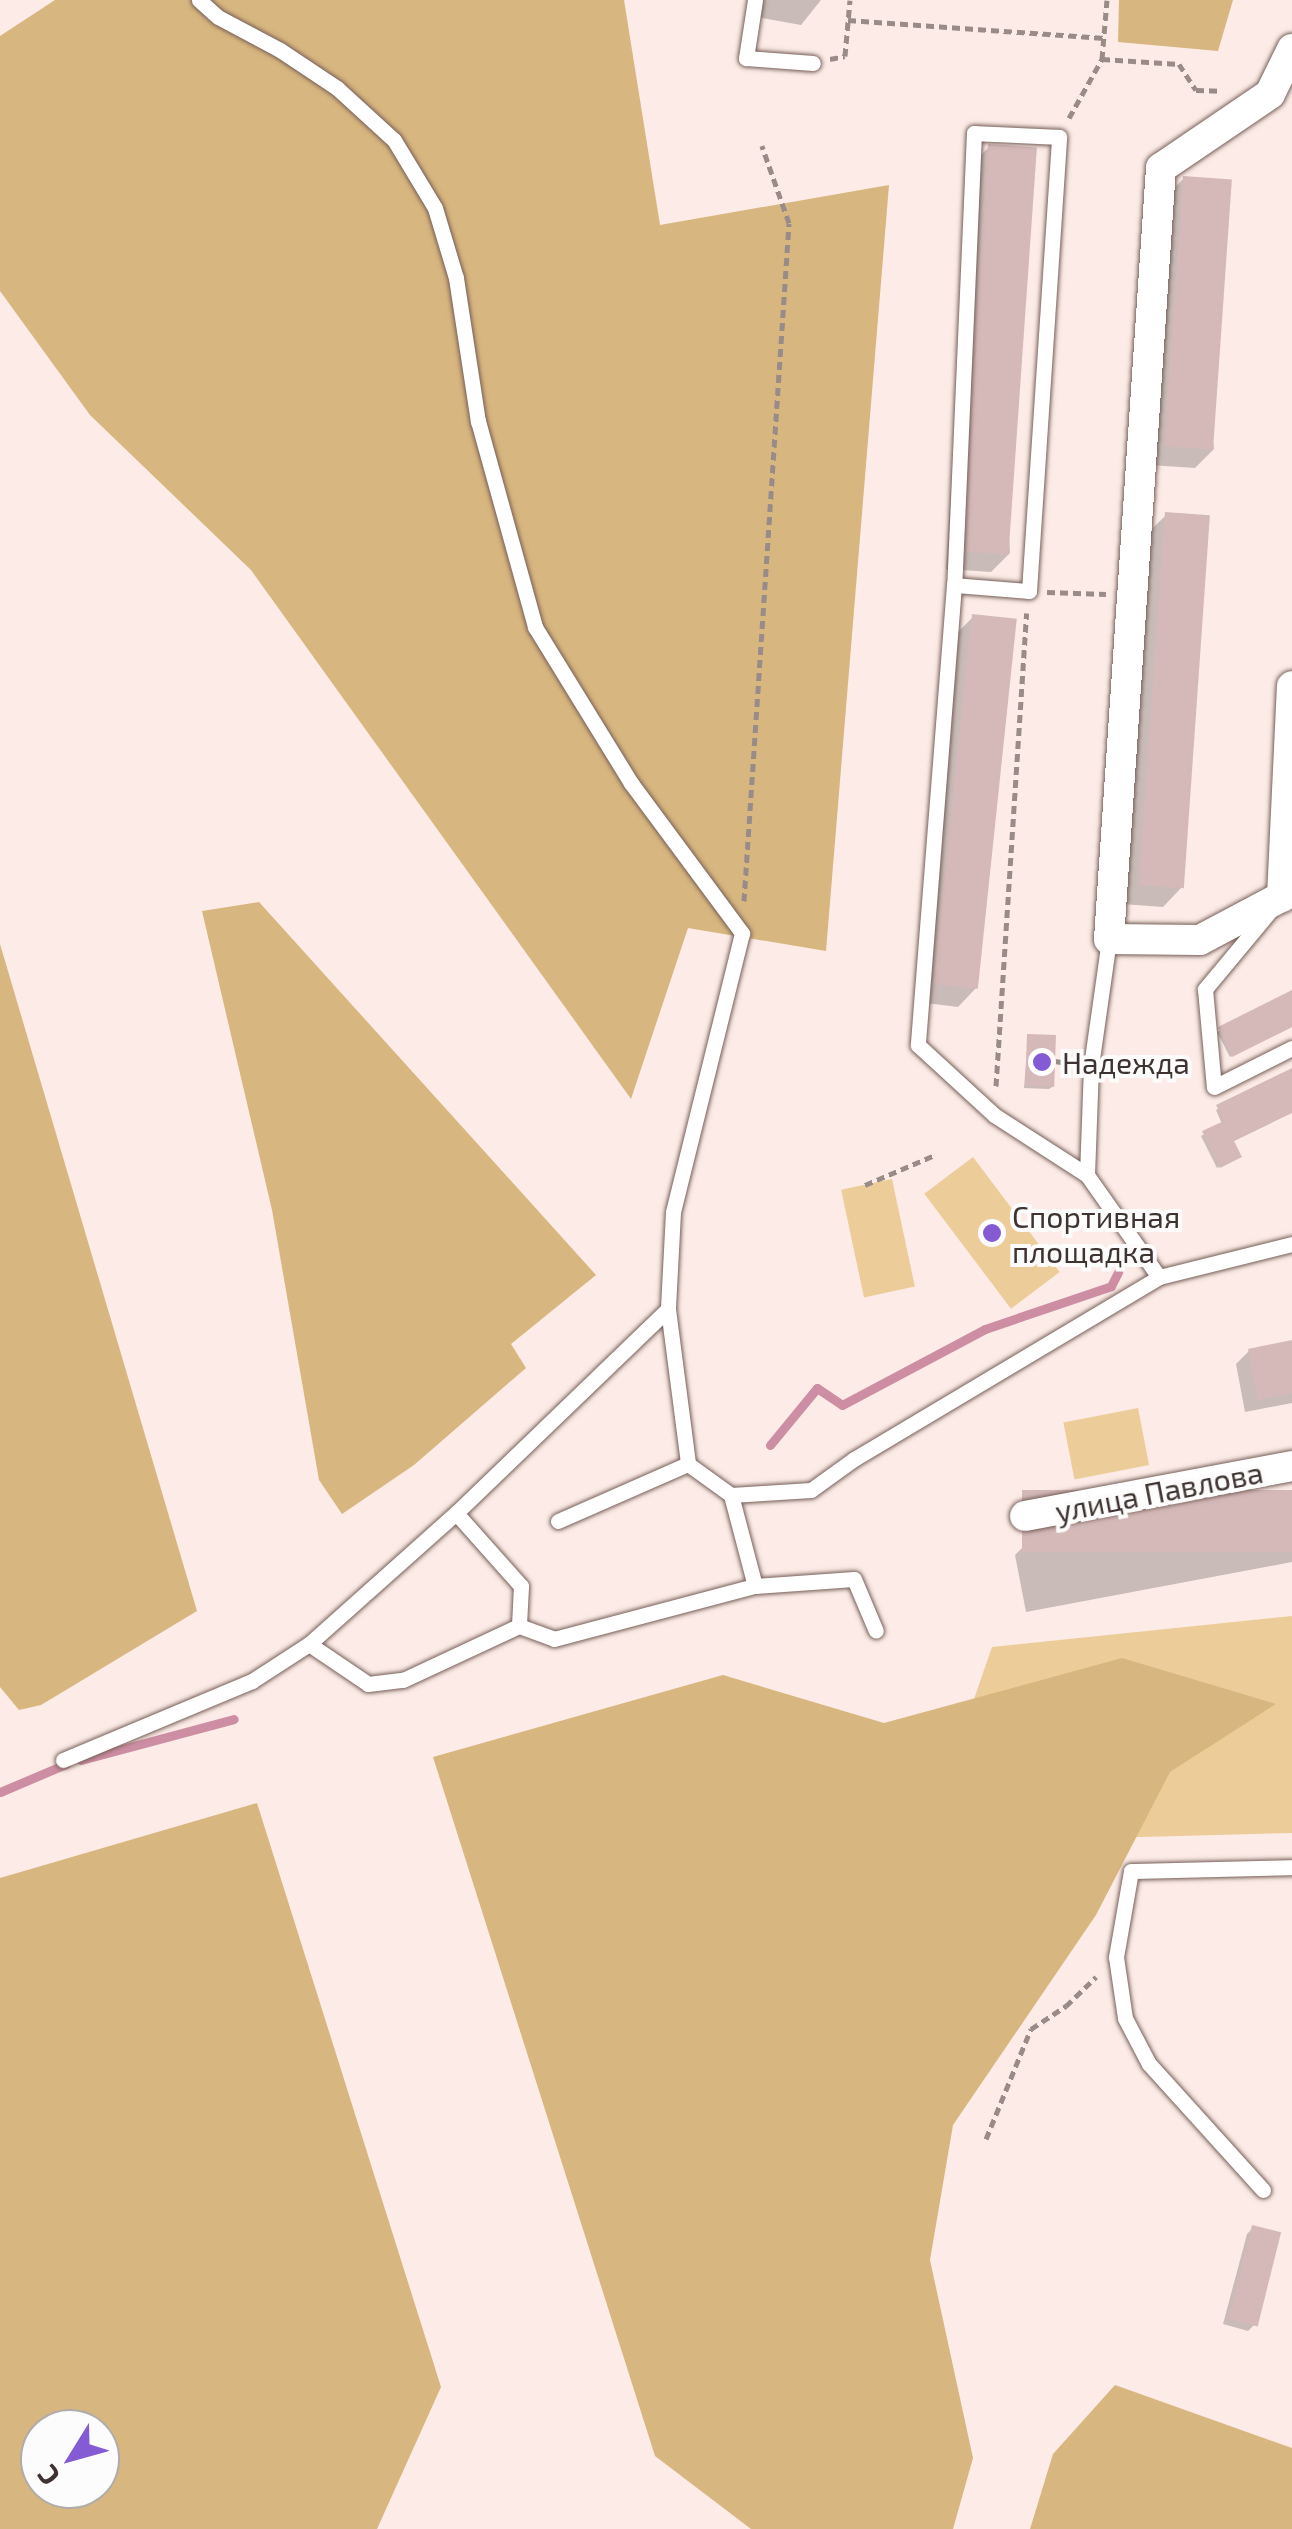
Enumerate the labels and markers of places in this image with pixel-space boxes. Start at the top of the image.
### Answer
place label: Надежда [1062,1044,1190,1080]
marker: Надежда [1031,1051,1053,1073]
place label: Спортивная площадка [1012,1198,1180,1268]
marker: Спортивная площадка [981,1222,1003,1244]

